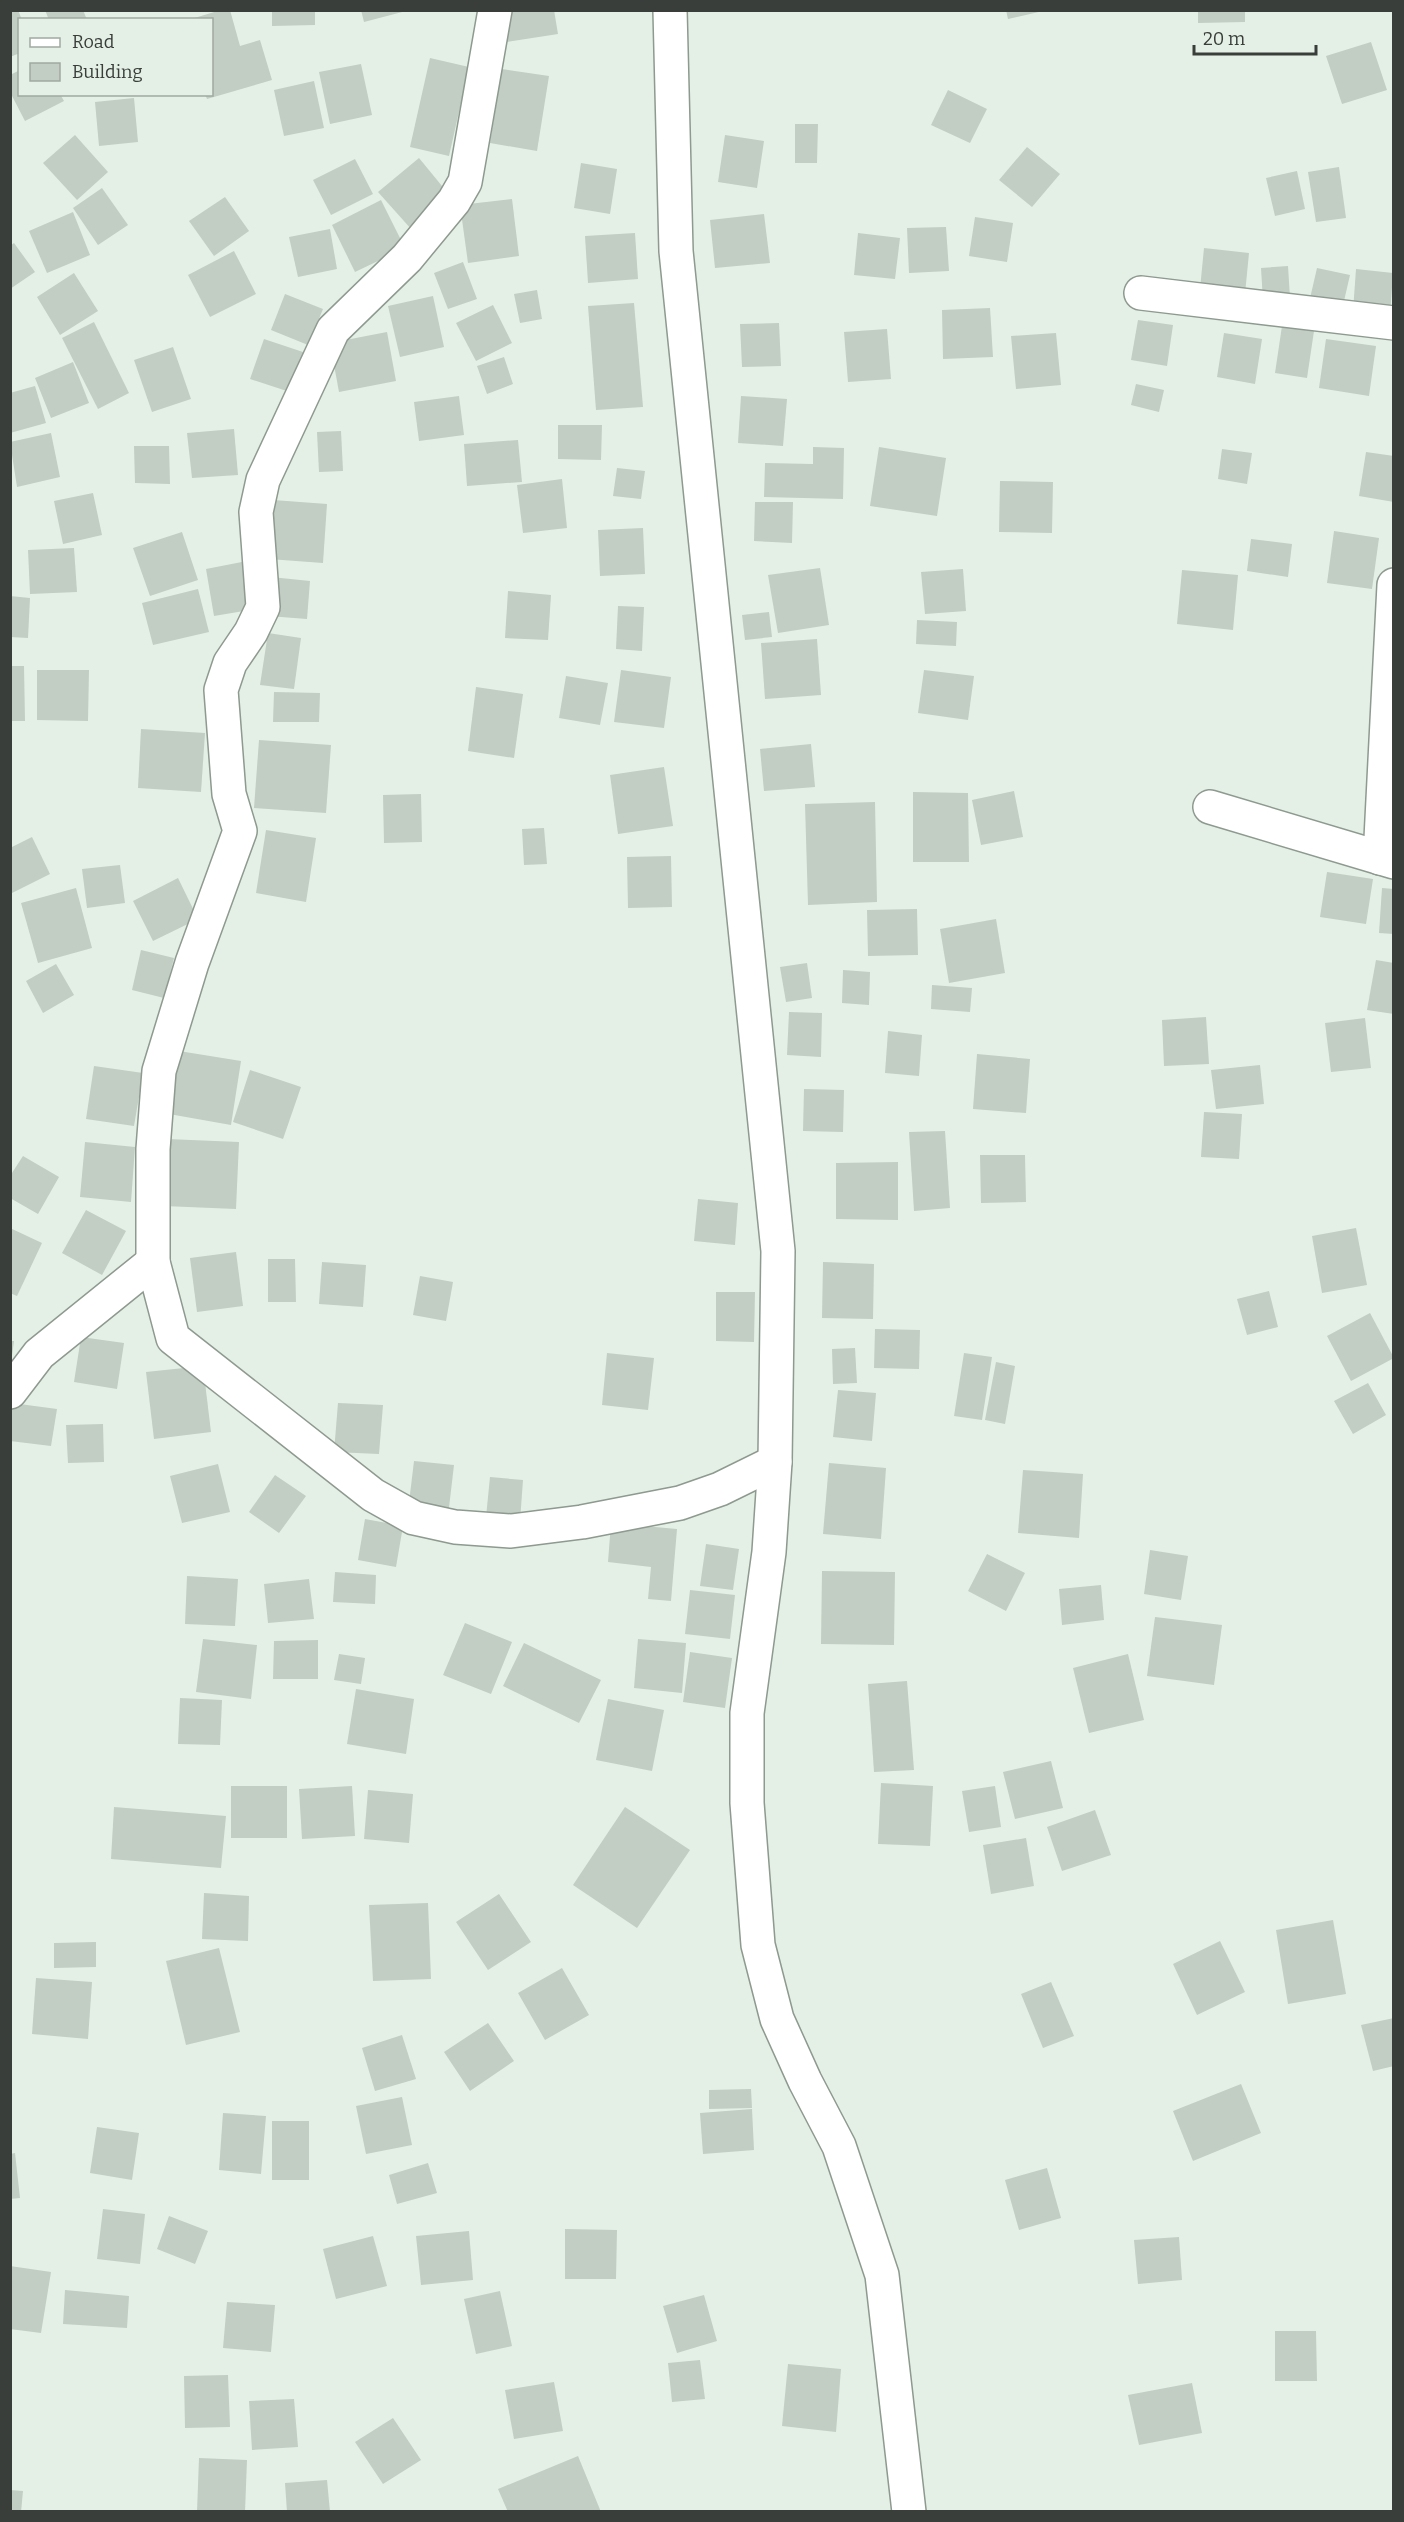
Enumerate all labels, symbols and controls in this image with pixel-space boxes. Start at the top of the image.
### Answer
legend [18,18,213,96]
scale bar [1194,18,1316,56]
text: 20 m [1203,28,1245,50]
text: Road [72,31,115,53]
text: Building [72,61,143,83]

